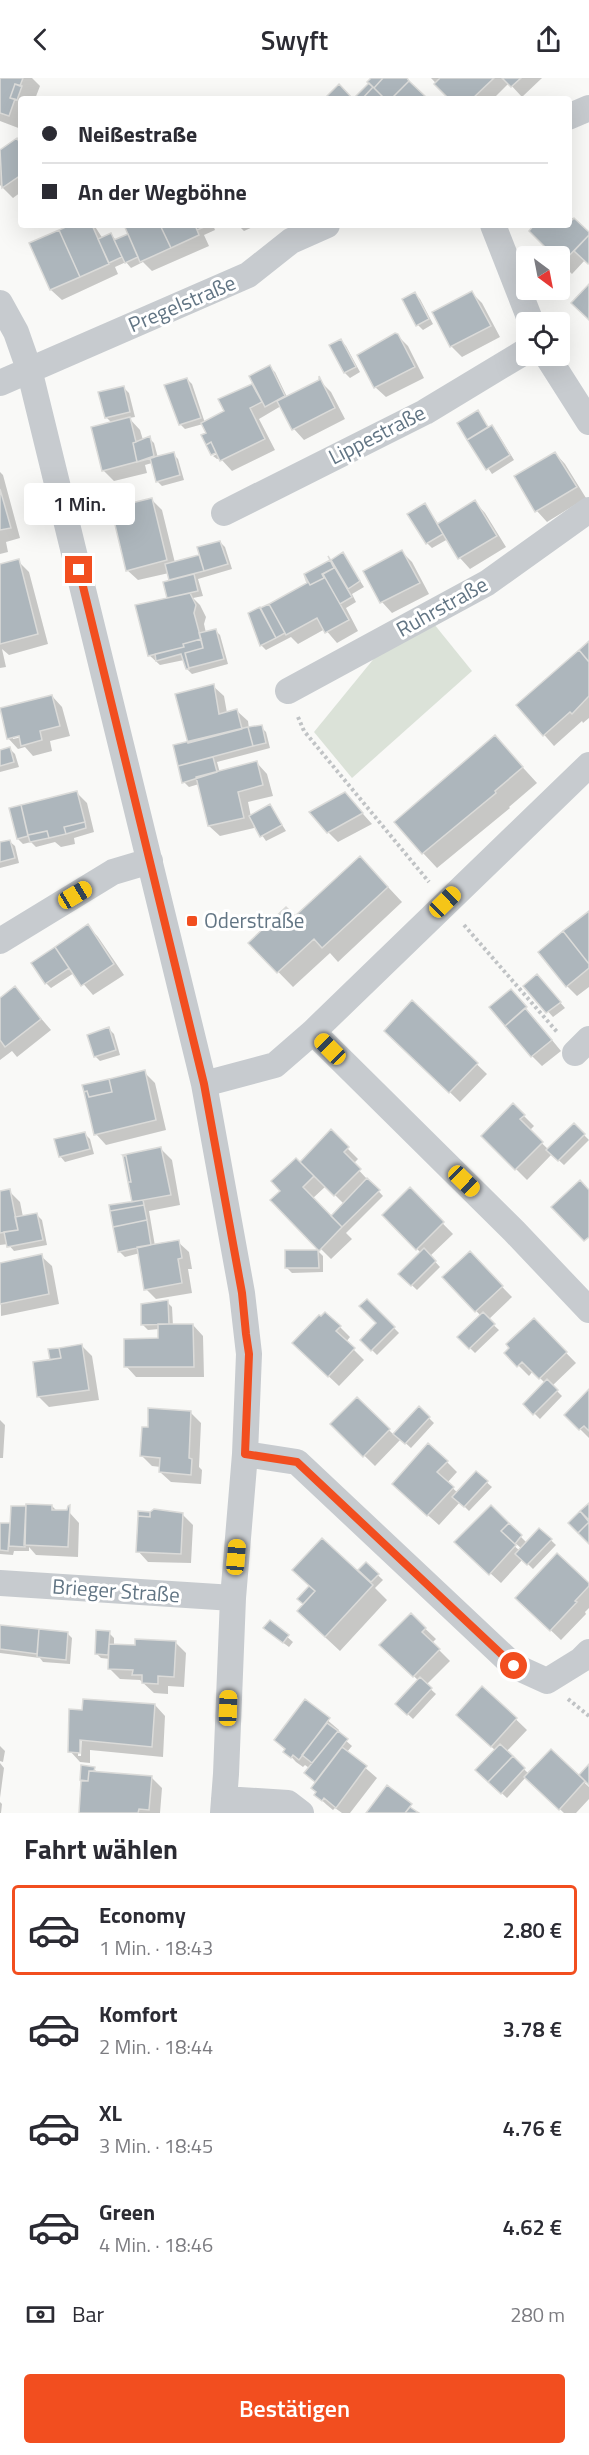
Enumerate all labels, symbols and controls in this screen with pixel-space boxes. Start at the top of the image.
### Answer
text: Swyft [261,19,328,60]
icon: back [24,23,57,56]
icon: share [532,23,565,56]
text: Neißestraße [78,117,197,151]
text: An der Wegböhne [78,175,247,209]
north arrow [516,246,570,300]
map controls [516,246,570,366]
street label: Pregelstraße [123,266,240,340]
button: locate [516,312,570,366]
street label: Lippestraße [323,396,431,472]
callout: 1 Min. [23,483,134,525]
text: 1 Min. [53,488,106,519]
route end [65,556,92,583]
street label: Ruhrstraße [390,568,493,644]
car [55,878,95,912]
car [426,883,464,921]
place label: Oderstraße [204,904,304,936]
marker: Oderstraße [185,914,199,928]
car [311,1030,349,1068]
car [445,1162,483,1200]
car [225,1538,247,1576]
street label: Brieger Straße [51,1570,181,1610]
route start [500,1652,527,1679]
car [218,1690,238,1726]
text: Fahrt wählen [24,1828,178,1869]
text: Economy [99,1898,186,1932]
icon: car [27,1903,81,1957]
text: 2.80 € [503,1913,562,1947]
text: 1 Min. · 18:43 [99,1932,213,1963]
text: Komfort [99,1997,178,2031]
icon: car [27,2002,81,2056]
text: 3.78 € [503,2012,562,2046]
text: 2 Min. · 18:44 [99,2031,213,2062]
text: XL [99,2096,122,2130]
icon: car [27,2101,81,2155]
text: 4.76 € [503,2111,562,2145]
text: 3 Min. · 18:45 [99,2130,213,2161]
text: Green [99,2195,155,2229]
icon: car [27,2200,81,2254]
text: 4.62 € [503,2210,562,2244]
text: 4 Min. · 18:46 [99,2229,213,2260]
text: Bar [72,2297,104,2331]
icon: cash [24,2298,57,2331]
text: 280 m [510,2299,565,2330]
button: Bestätigen [24,2374,565,2443]

